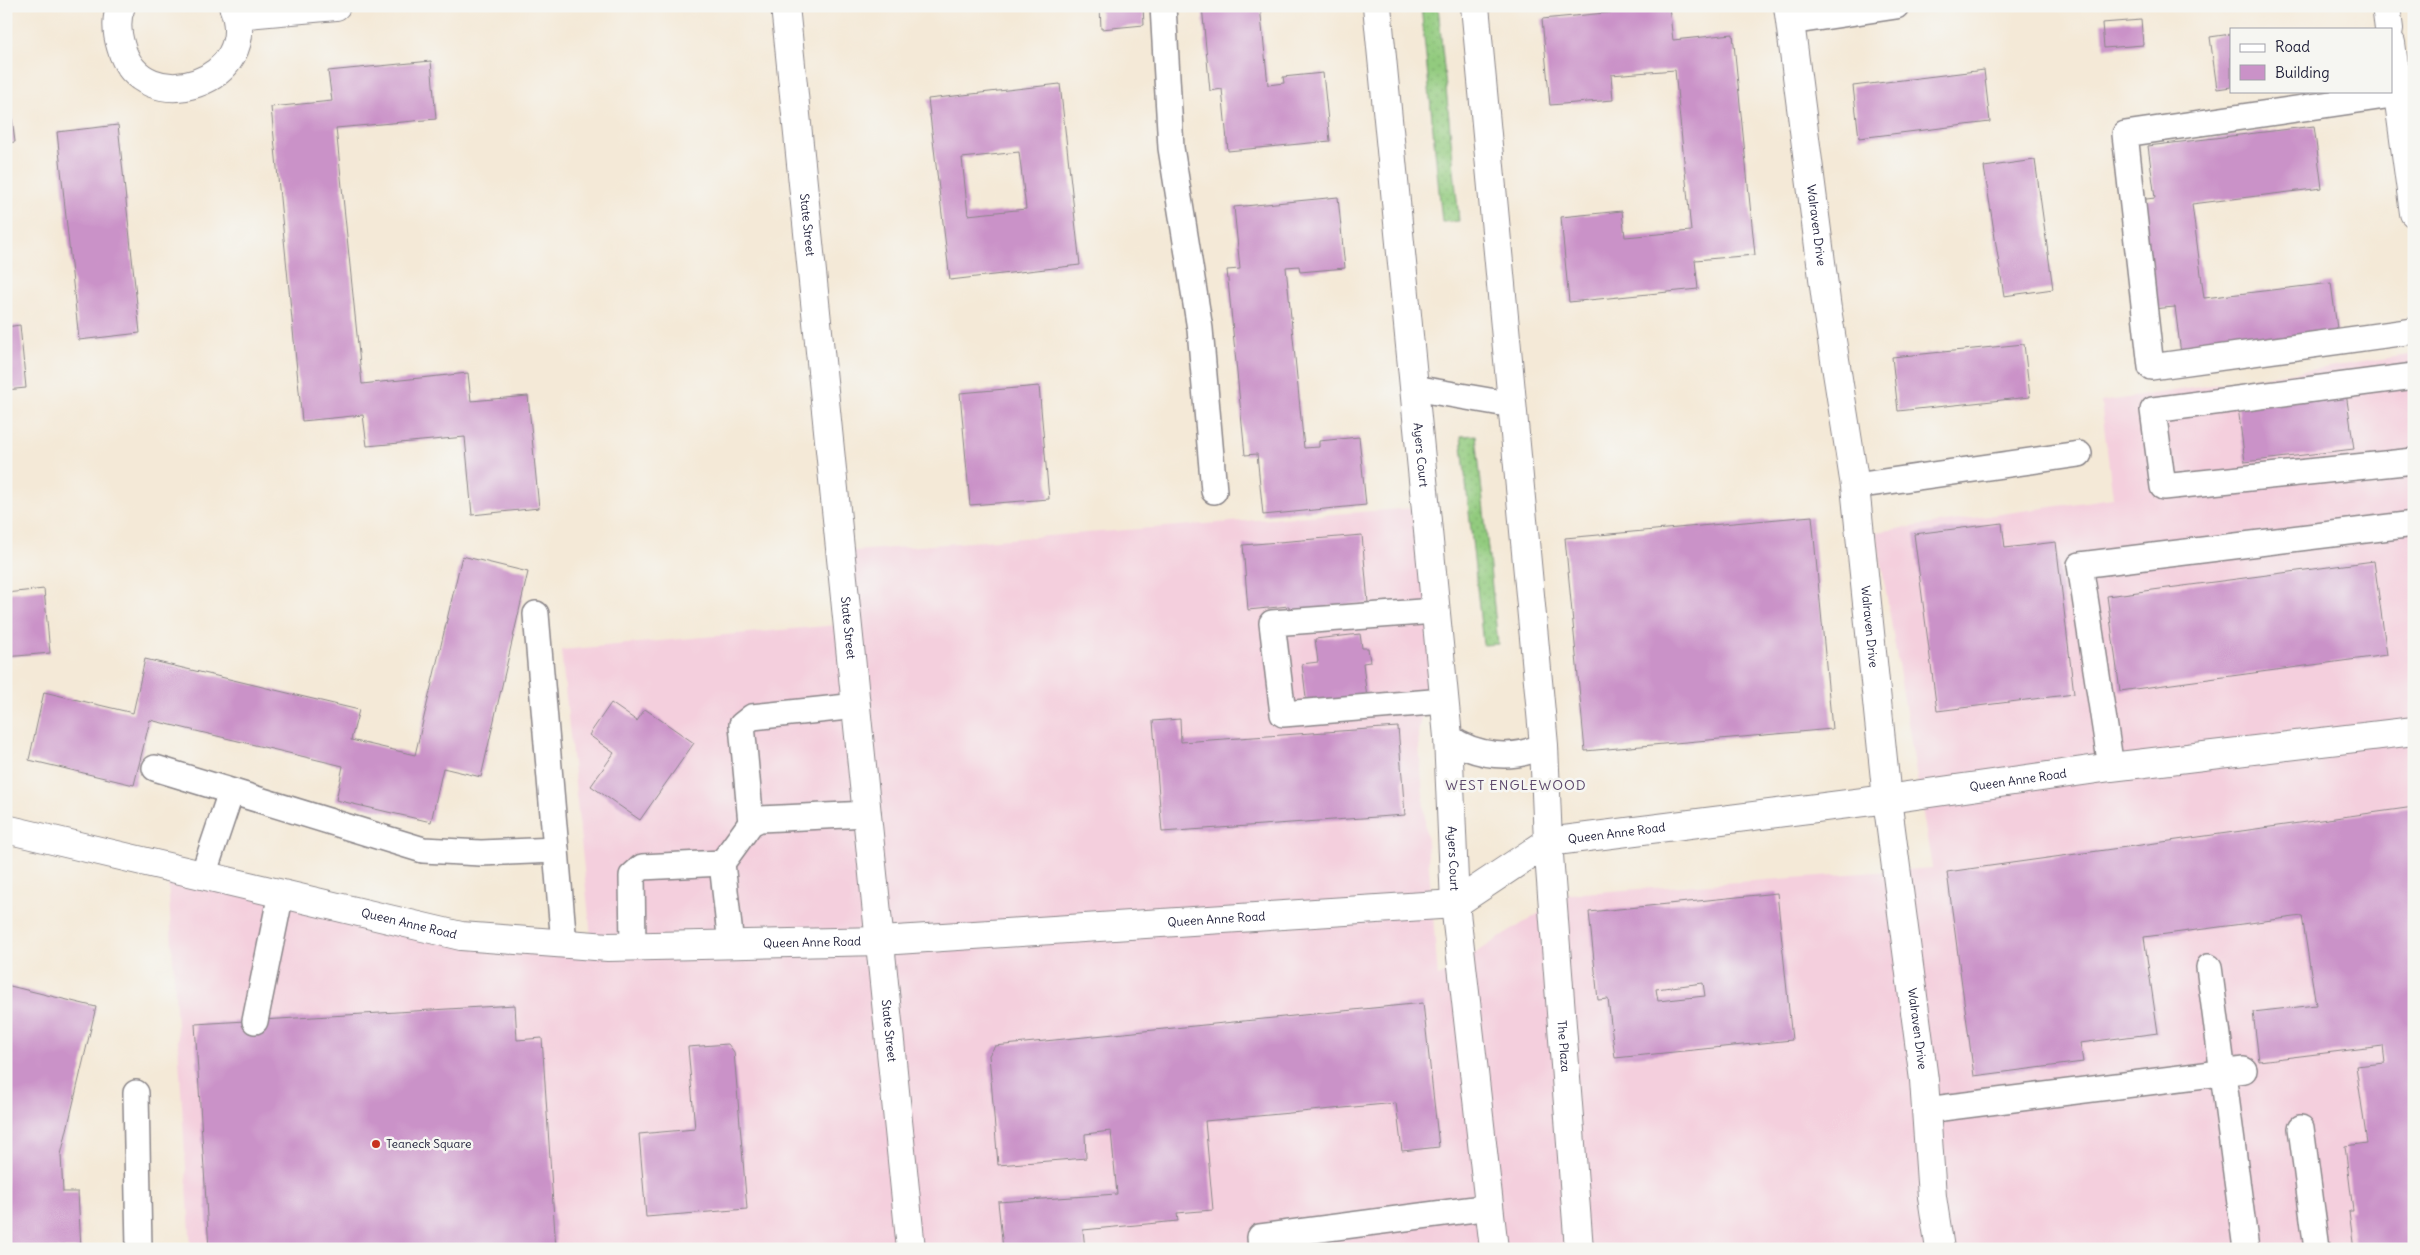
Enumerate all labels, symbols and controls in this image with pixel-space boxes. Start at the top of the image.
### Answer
legend [2230,28,2392,92]
text: Road [2275,37,2310,56]
text: Building [2275,63,2330,82]
street label: Walraven Drive [1804,183,1829,267]
street label: State Street [797,193,818,257]
street label: Ayers Court [1411,422,1432,488]
street label: Walraven Drive [1858,585,1882,668]
street label: State Street [838,596,859,660]
street label: Queen Anne Road [1969,765,2068,794]
district label: WEST ENGLEWOOD [1445,776,1587,794]
street label: Queen Anne Road [1567,819,1666,846]
street label: Ayers Court [1445,826,1462,891]
street label: Queen Anne Road [360,905,458,942]
street label: Queen Anne Road [1167,908,1266,930]
street label: Queen Anne Road [763,933,861,951]
street label: Walraven Drive [1905,987,1931,1070]
street label: State Street [879,999,900,1063]
street label: The Plaza [1555,1020,1574,1073]
place label: Teaneck Square [386,1136,471,1151]
marker: Teaneck Square [370,1138,382,1150]

